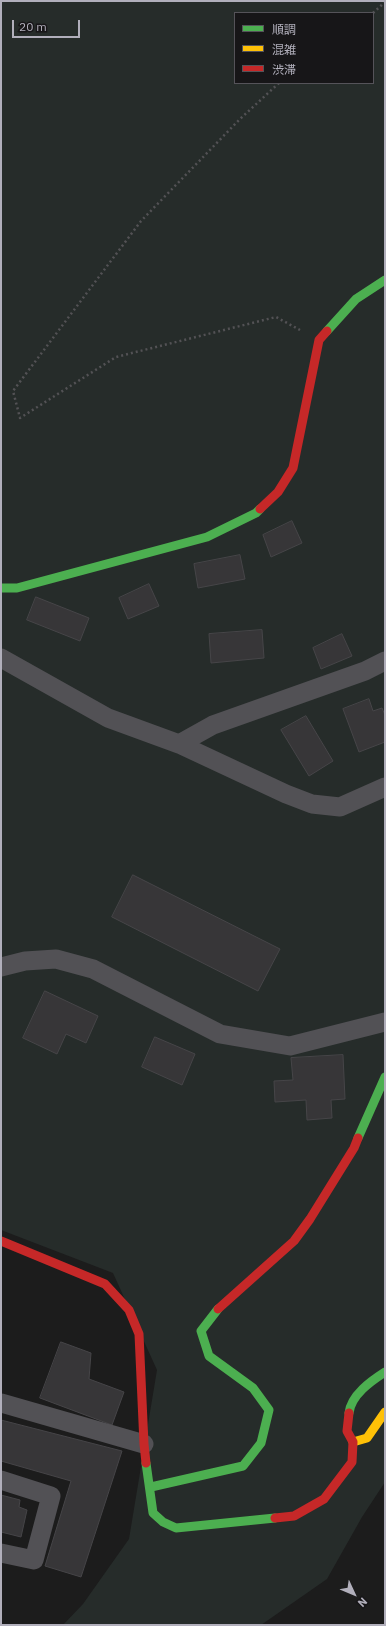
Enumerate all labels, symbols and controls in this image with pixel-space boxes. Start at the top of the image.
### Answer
scale bar [14,12,82,38]
legend [234,12,374,84]
text: 20 m [19,19,47,34]
text: 順調 [272,22,296,37]
text: 混雑 [272,42,296,57]
text: 渋滞 [272,62,296,77]
north arrow [334,1574,374,1614]
text: N [355,1595,370,1610]

